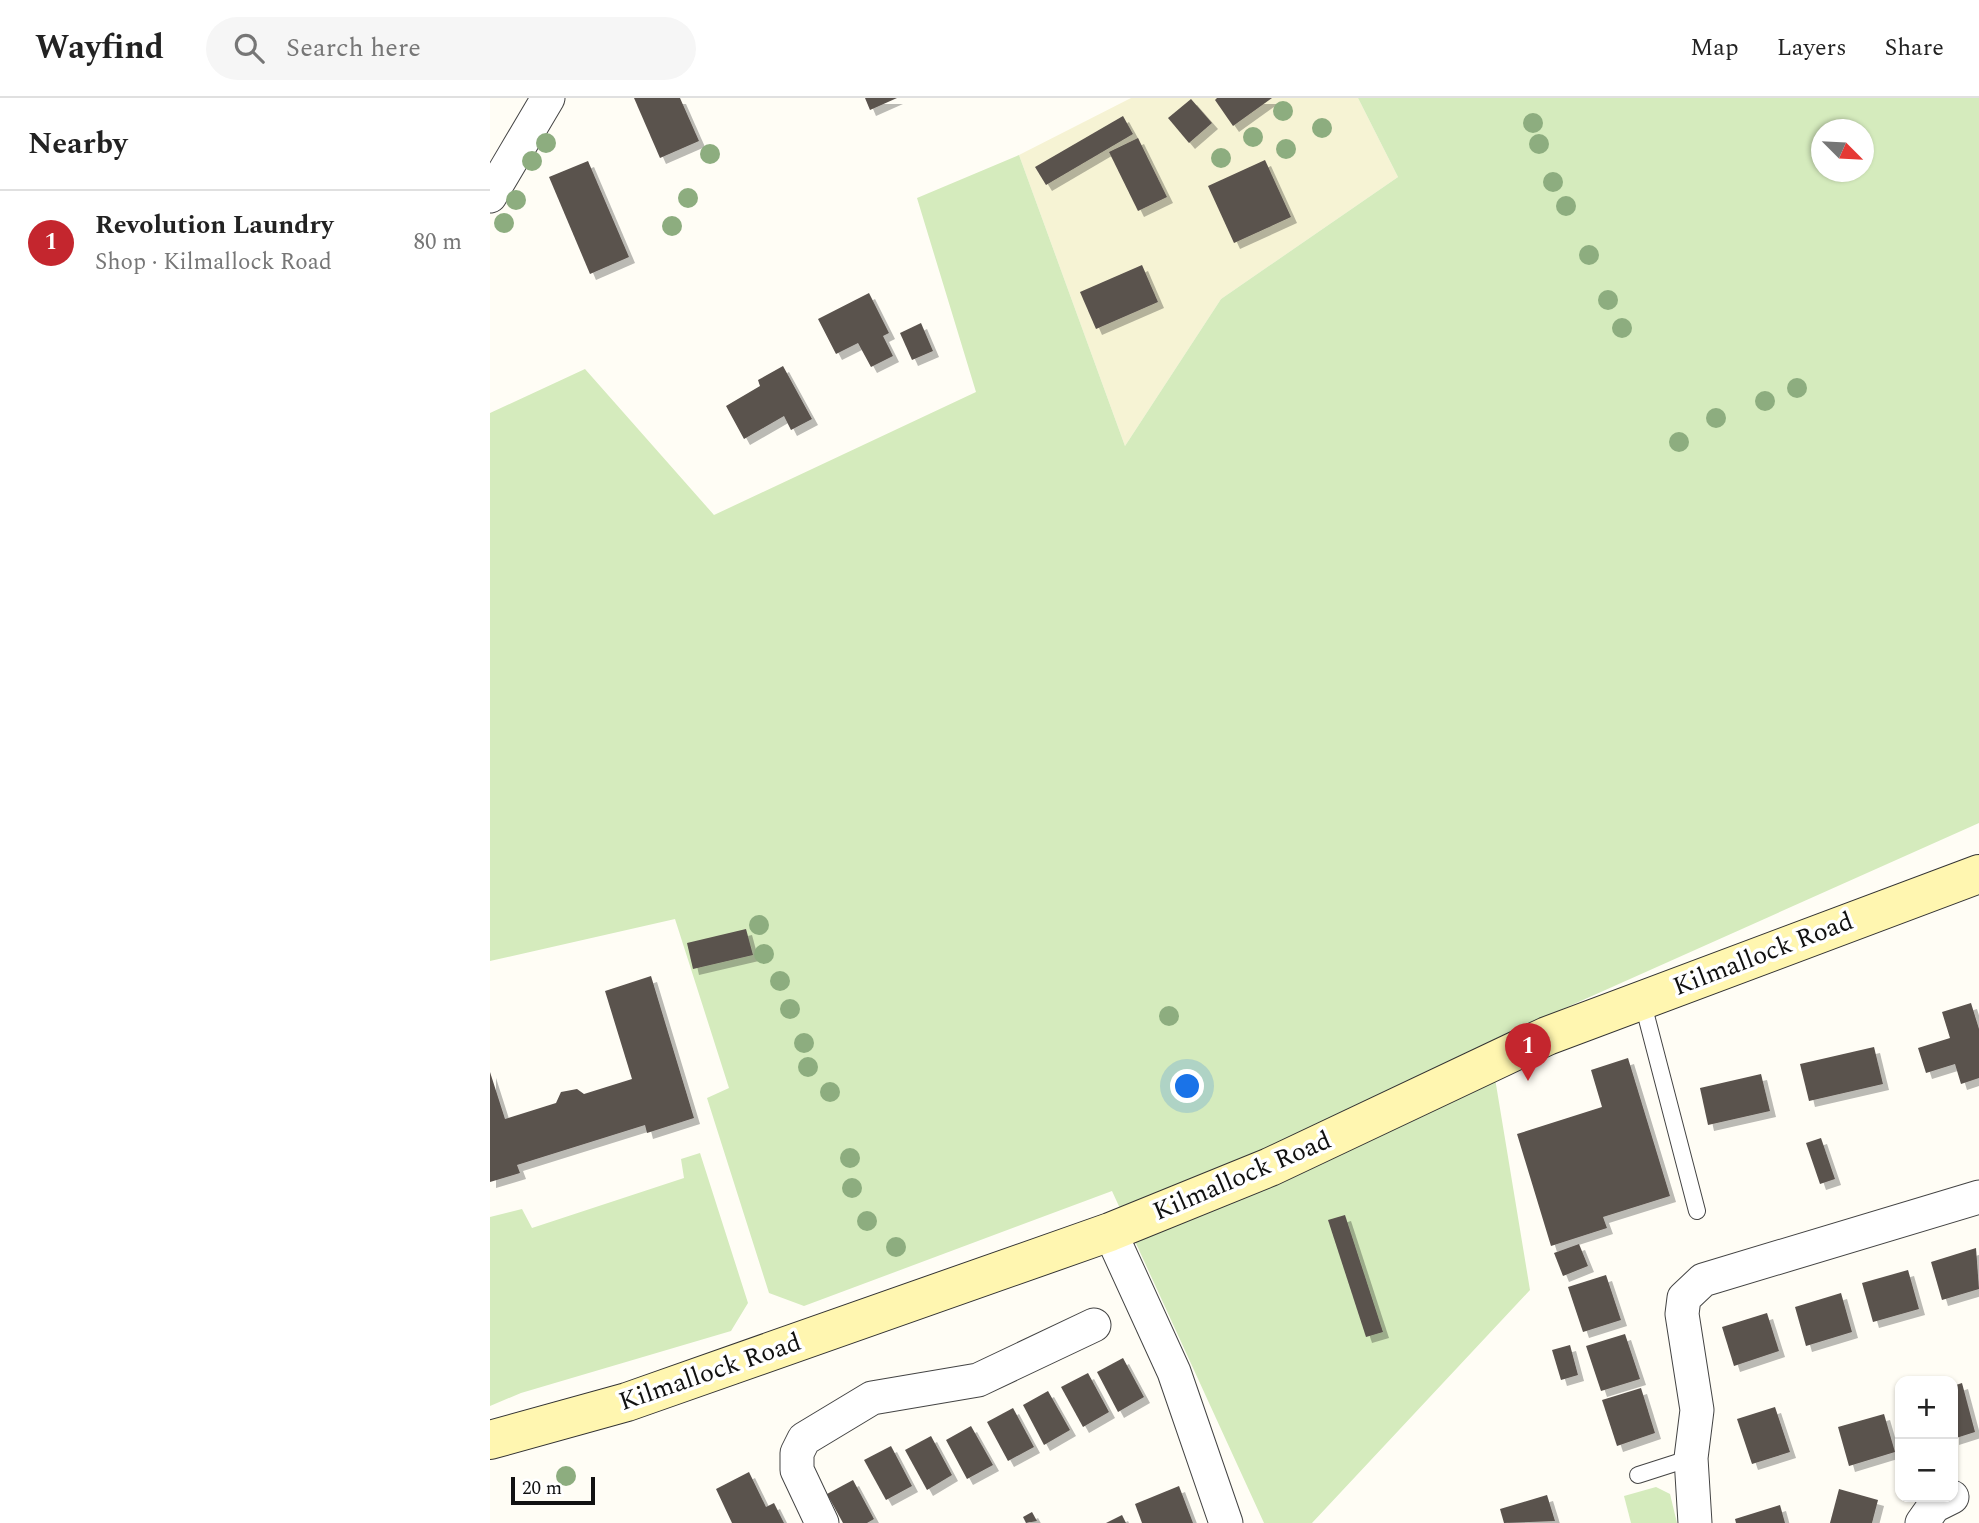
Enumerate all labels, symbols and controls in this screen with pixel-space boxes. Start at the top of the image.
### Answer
search box [206,17,696,80]
text: Wayfind [35,23,164,73]
text: Search here [286,28,421,68]
icon: search [230,29,268,67]
text: Map [1690,30,1739,66]
text: Layers [1777,30,1847,66]
text: Share [1885,30,1944,66]
north arrow [1811,119,1874,182]
text: Nearby [28,121,127,167]
text: Revolution Laundry [95,205,333,245]
text: 1 [45,225,57,260]
text: 80 m [413,225,462,260]
text: Shop · Kilmallock Road [95,245,332,280]
street label: Kilmallock Road [1667,901,1859,1007]
pin: 1 [1505,1023,1551,1081]
your location [1170,1069,1204,1103]
street label: Kilmallock Road [1146,1120,1338,1232]
street label: Kilmallock Road [613,1322,807,1422]
map controls [1895,1376,1958,1502]
button: + [1895,1376,1958,1439]
button: − [1895,1439,1958,1502]
scale bar [511,1474,595,1506]
text: 20 m [522,1474,562,1503]

